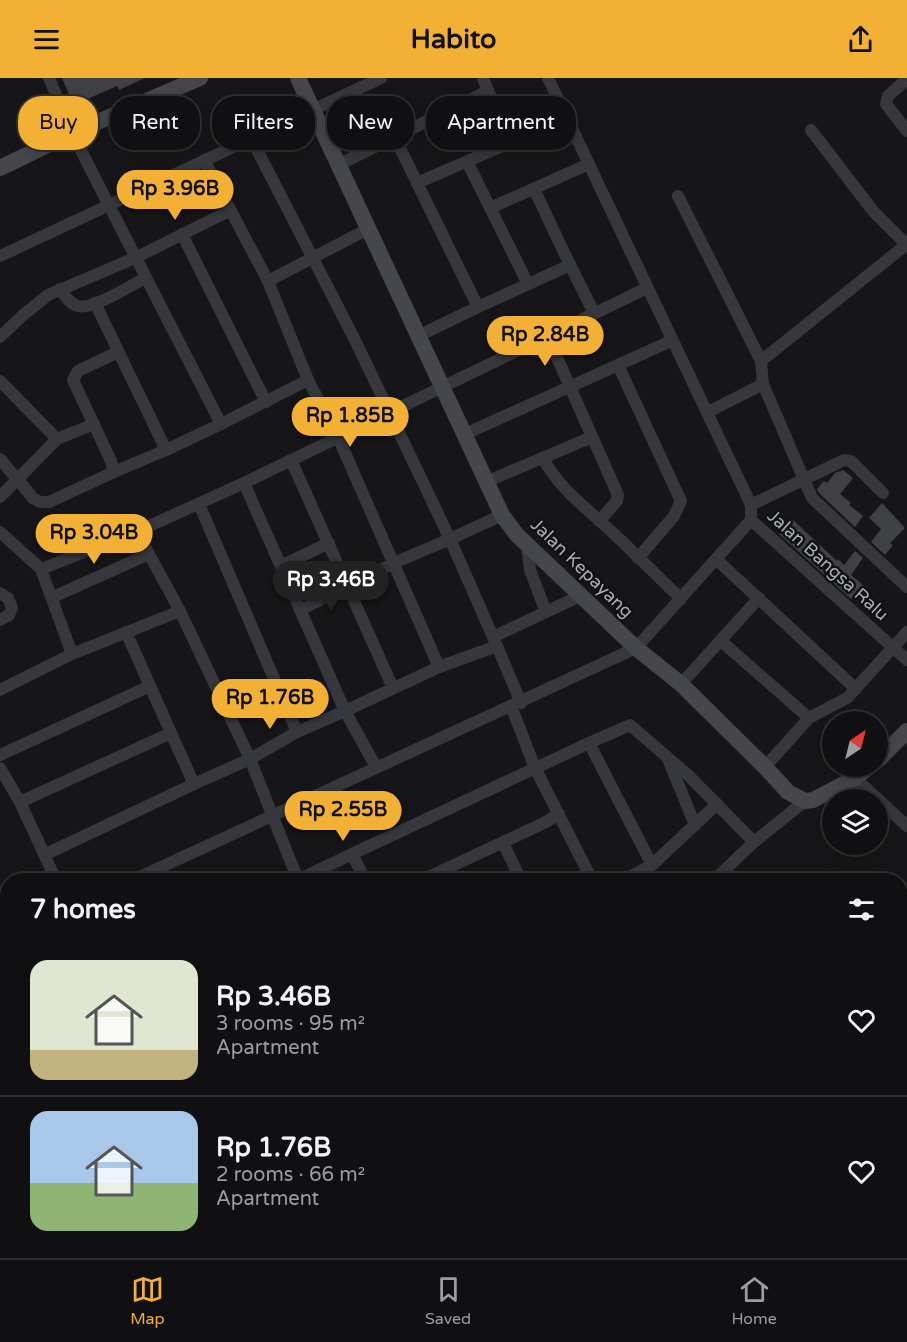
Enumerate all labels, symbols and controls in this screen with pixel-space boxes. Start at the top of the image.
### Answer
icon: menu [30,23,63,56]
text: Habito [411,23,496,56]
icon: share [844,23,877,56]
chip: Buy [18,96,98,150]
chip: Rent [110,96,200,150]
chip: Filters [212,96,315,150]
chip: New [327,96,414,150]
chip: Apartment [426,96,576,150]
pin: Rp 3.96B [113,170,237,221]
text: Rp 3.96B [131,177,219,201]
pin: Rp 2.84B [483,316,607,367]
text: Rp 2.84B [501,323,589,347]
pin: Rp 1.85B [288,397,412,448]
text: Rp 1.85B [306,404,394,428]
street label: Jalan Bangsa Ralu [763,505,893,625]
street label: Jalan Kepayang [526,513,638,623]
pin: Rp 3.04B [32,514,156,565]
text: Rp 3.04B [50,521,138,545]
pin: Rp 3.46B [269,561,393,612]
text: Rp 3.46B [287,568,375,592]
pin: Rp 1.76B [208,679,332,730]
text: Rp 1.76B [226,686,314,710]
north arrow [822,711,888,777]
map controls [822,711,888,855]
button: layers [822,789,888,855]
pin: Rp 2.55B [281,791,405,842]
text: Rp 2.55B [299,798,387,822]
icon: filters [845,893,878,926]
text: 7 homes [30,894,136,925]
text: Rp 3.46B [216,981,331,1012]
icon: home [78,984,150,1056]
icon: heart [845,1004,878,1037]
text: 3 rooms · 95 m² [216,1012,365,1036]
text: Apartment [216,1036,319,1060]
text: Rp 1.76B [216,1132,331,1163]
icon: home [78,1135,150,1207]
icon: heart [845,1155,878,1188]
text: 2 rooms · 66 m² [216,1163,365,1187]
text: Apartment [216,1187,319,1211]
tab: Map [130,1273,165,1329]
tab: Saved [425,1273,471,1329]
tab: Home [732,1273,777,1329]

